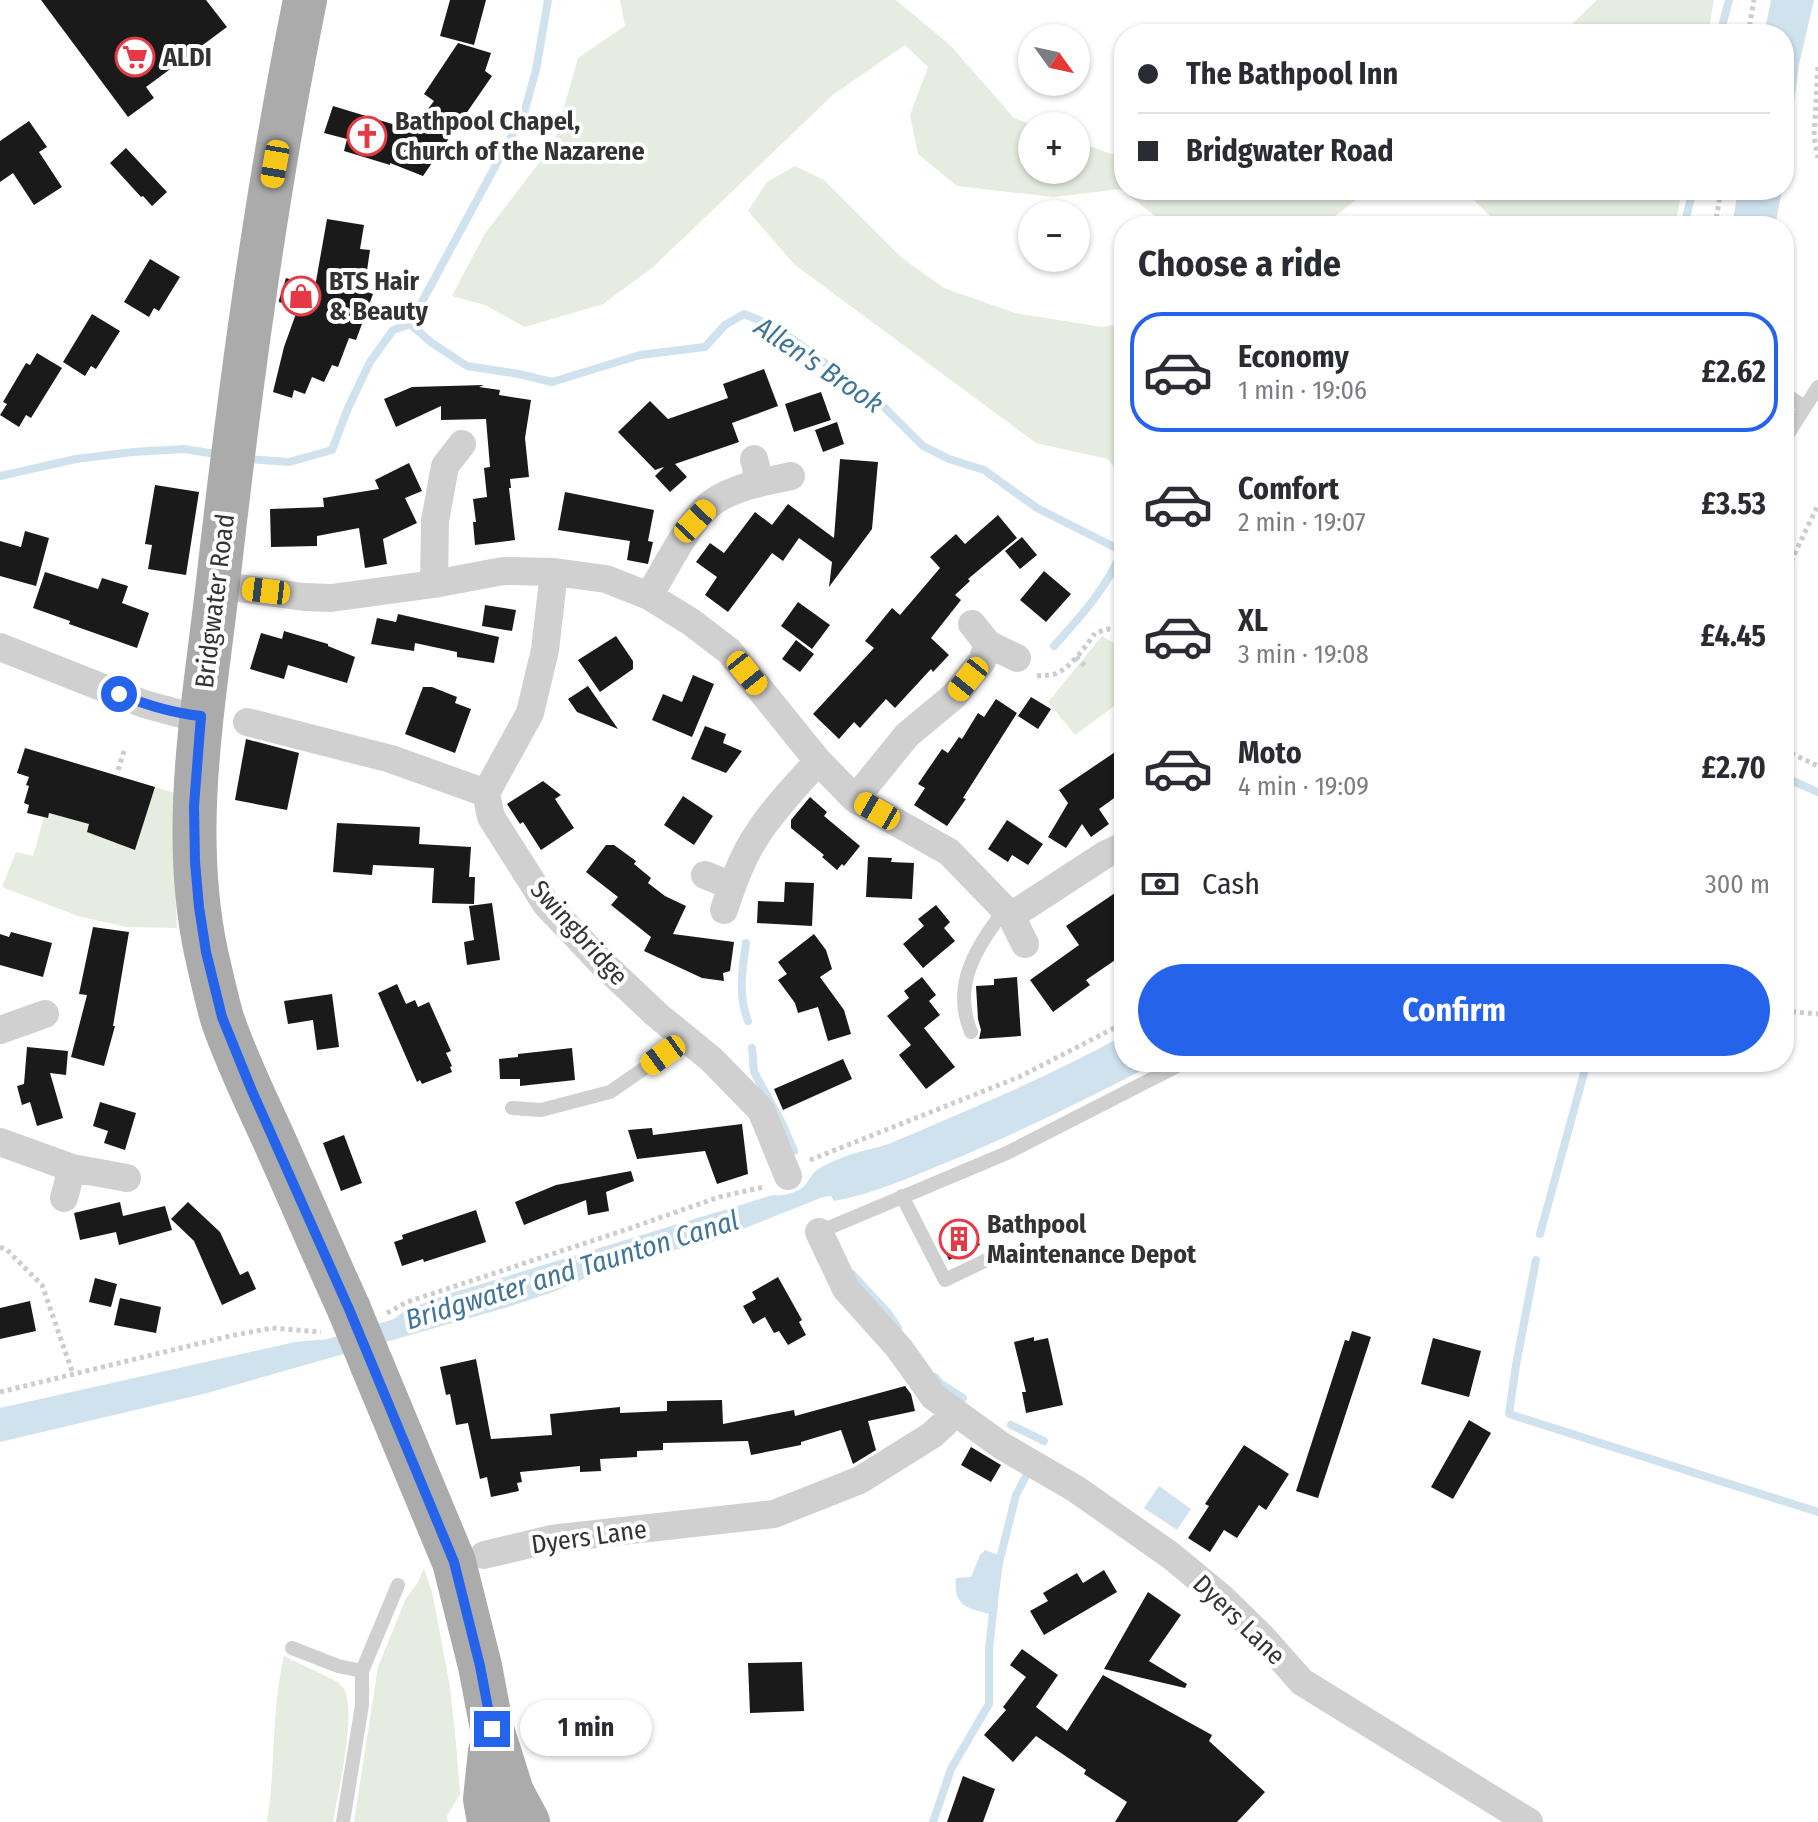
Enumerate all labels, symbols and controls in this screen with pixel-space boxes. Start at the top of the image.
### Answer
north arrow [1018,24,1090,96]
map controls [1018,24,1090,272]
supermarket icon: ALDI [114,36,156,78]
place label: ALDI [162,42,212,73]
text: The Bathpool Inn [1186,56,1398,92]
place label: Bathpool Chapel, Church of the Nazarene [395,106,645,167]
button: + [1018,112,1090,184]
church icon: Bathpool Chapel, Church of the Nazarene [346,115,388,157]
text: Bridgwater Road [1186,133,1394,169]
car [259,138,291,190]
button: − [1018,200,1090,272]
text: Choose a ride [1138,242,1341,286]
place label: BTS Hair & Beauty [329,266,428,327]
shop icon: BTS Hair & Beauty [280,275,322,317]
water label: Allen's Brook [748,309,890,420]
icon: car [1142,336,1214,408]
text: Economy [1238,339,1349,375]
text: £2.62 [1702,354,1766,390]
text: 1 min · 19:06 [1238,375,1367,406]
icon: car [1142,468,1214,540]
text: Comfort [1238,471,1339,507]
text: £3.53 [1701,486,1766,522]
car [670,495,720,547]
text: 2 min · 19:07 [1238,507,1365,538]
street label: Bridgwater Road [189,512,241,690]
car [241,576,291,606]
icon: car [1142,600,1214,672]
text: XL [1238,603,1268,639]
text: £4.45 [1700,618,1766,654]
text: 3 min · 19:08 [1238,639,1369,670]
car [723,647,771,699]
car [944,653,992,705]
route start [101,676,137,712]
icon: car [1142,732,1214,804]
text: Moto [1238,735,1302,771]
text: £2.70 [1702,750,1766,786]
text: 4 min · 19:09 [1238,771,1369,802]
car [850,789,904,833]
icon: cash [1138,862,1182,906]
text: Cash [1202,866,1260,902]
text: 300 m [1705,869,1770,900]
street label: Swingbridge [524,874,634,992]
button: Confirm [1138,964,1770,1056]
car [637,1031,689,1079]
water label: Bridgwater and Taunton Canal [401,1204,743,1336]
place label: Bathpool Maintenance Depot [987,1209,1197,1270]
building icon: Bathpool Maintenance Depot [938,1218,980,1260]
street label: Dyers Lane [529,1514,649,1560]
street label: Dyers Lane [1187,1569,1291,1671]
callout: 1 min [520,1701,652,1757]
route end [474,1711,510,1747]
text: 1 min [558,1712,614,1743]

